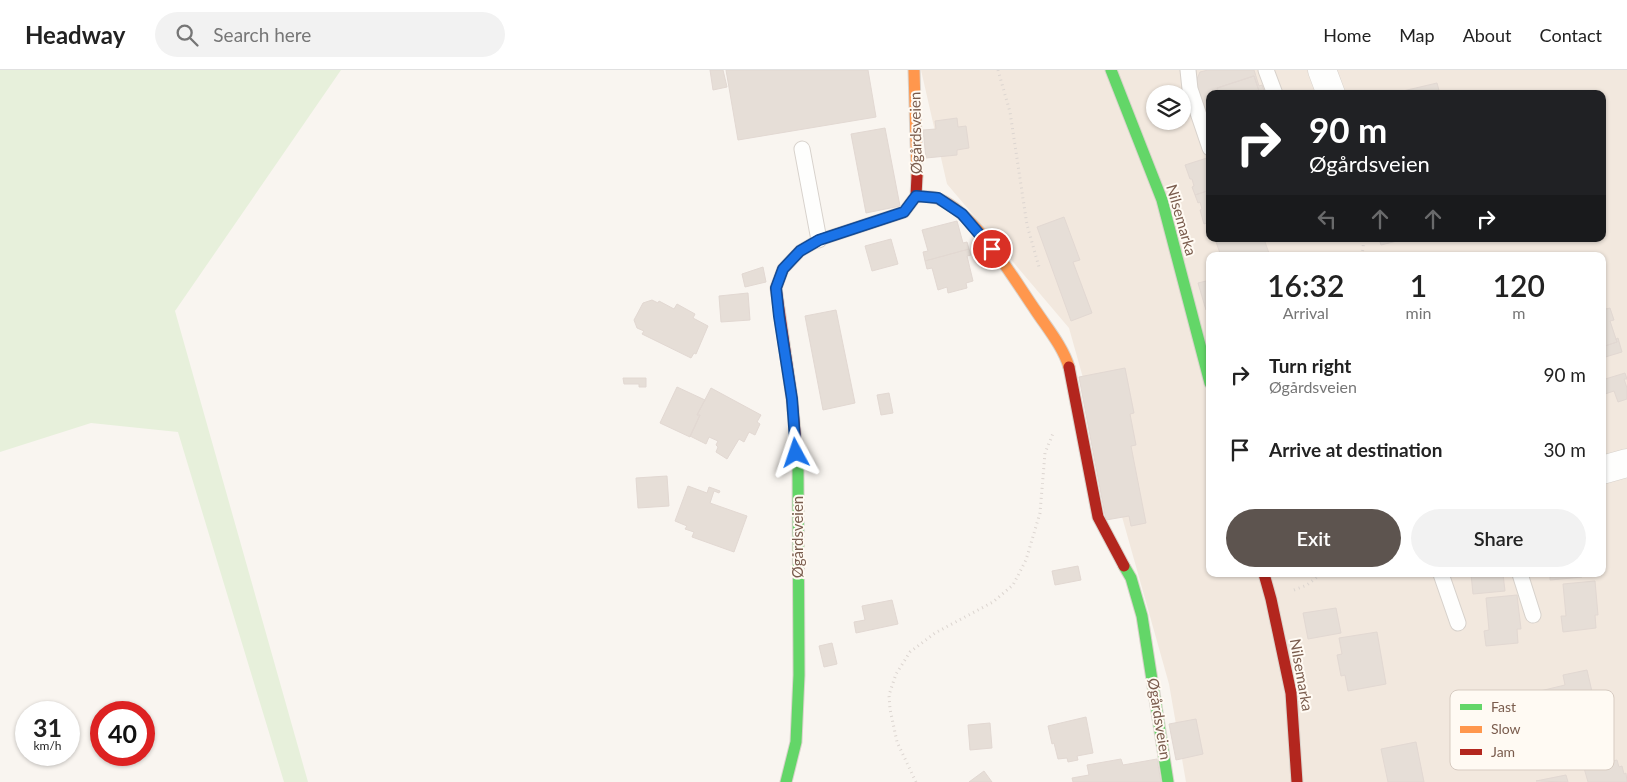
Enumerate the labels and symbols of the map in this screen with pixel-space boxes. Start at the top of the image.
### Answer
street label: Øgårdsveien [905,92,925,174]
street label: Nilsemarka [1163,182,1201,257]
pin [971,228,1013,270]
position arrow [769,426,821,478]
street label: Øgårdsveien [788,496,806,578]
street label: Nilsemarka [1287,637,1317,712]
street label: Øgårdsveien [1145,677,1175,761]
legend [1450,690,1614,770]
text: Fast [1491,698,1516,715]
speed limit sign: 40 [90,701,155,766]
text: Slow [1491,720,1521,737]
text: Jam [1491,743,1515,760]

